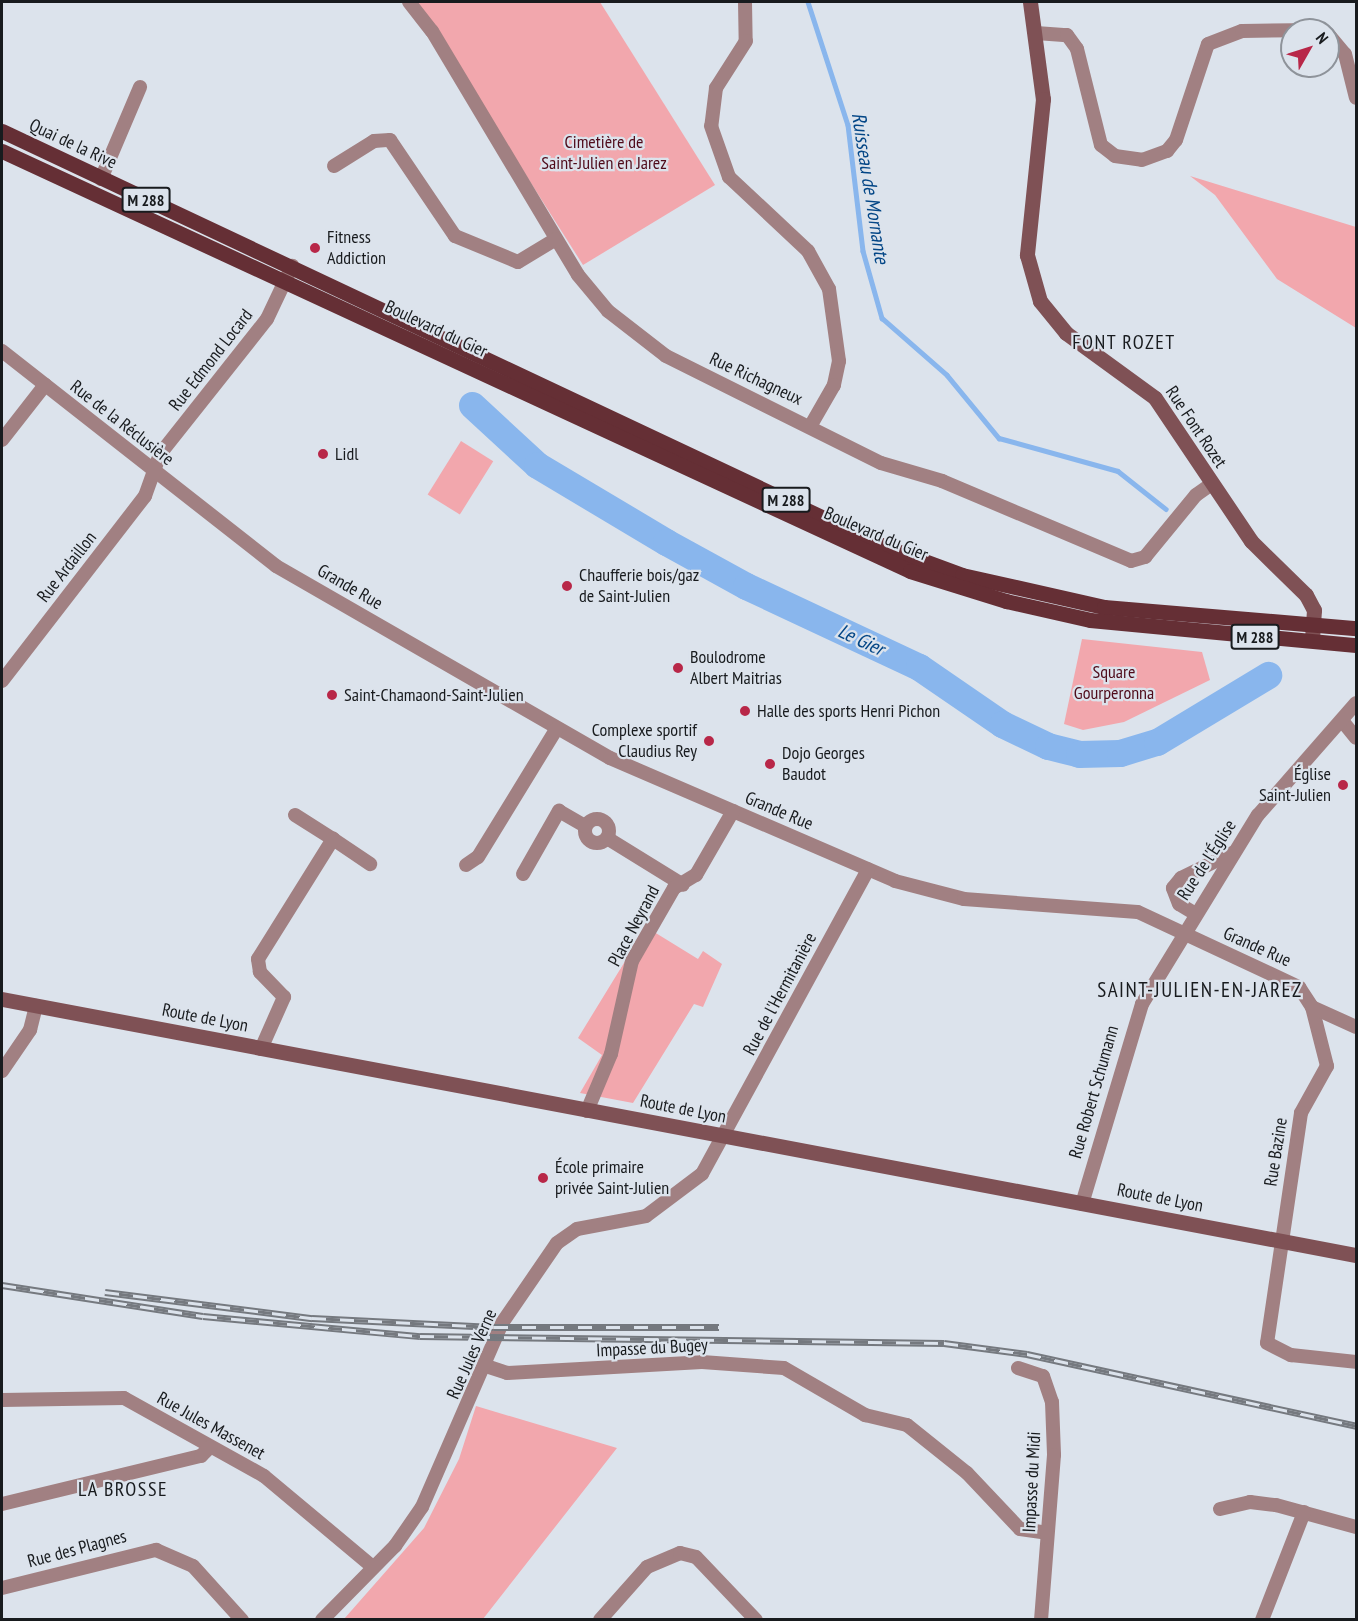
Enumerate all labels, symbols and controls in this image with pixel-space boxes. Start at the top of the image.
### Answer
north arrow [1280,18,1340,78]
text: N [1312,28,1333,48]
water label: Ruisseau de Mornante [846,111,894,265]
street label: Quai de la Rive [26,114,120,174]
park label: Cimetière de Saint-Julien en Jarez [541,132,667,174]
road number: M 288 [120,187,172,213]
place label: Fitness Addiction [327,227,386,270]
marker: Fitness Addiction [308,241,322,255]
street label: Boulevard du Gier [381,296,491,362]
street label: Rue Edmond Locard [165,305,257,415]
district label: FONT ROZET [1072,330,1176,354]
street label: Rue Richagneux [706,348,806,410]
street label: Rue de la Réclusière [66,376,178,470]
street label: Rue Font Rozet [1161,382,1231,472]
place label: Lidl [335,443,358,465]
marker: Lidl [316,447,330,461]
road number: M 288 [760,487,812,513]
street label: Boulevard du Gier [821,502,931,566]
street label: Rue Ardaillon [33,527,101,607]
street label: Grande Rue [314,560,386,614]
place label: Chaufferie bois/gaz de Saint-Julien [579,565,699,608]
marker: Chaufferie bois/gaz de Saint-Julien [560,579,574,593]
water label: Le Gier [834,619,888,661]
road number: M 288 [1230,624,1280,650]
place label: Boulodrome Albert Maitrias [690,647,782,690]
marker: Boulodrome Albert Maitrias [671,661,685,675]
park label: Square Gourperonna [1074,662,1154,704]
place label: Saint-Chamaond-Saint-Julien [344,684,524,706]
marker: Saint-Chamaond-Saint-Julien [325,688,339,702]
place label: Halle des sports Henri Pichon [757,700,940,722]
marker: Halle des sports Henri Pichon [738,704,752,718]
place label: Complexe sportif Claudius Rey [592,720,697,762]
marker: Complexe sportif Claudius Rey [702,734,716,748]
place label: Dojo Georges Baudot [782,743,865,786]
marker: Dojo Georges Baudot [763,757,777,771]
place label: Église Saint-Julien [1259,764,1331,806]
marker: Église Saint-Julien [1336,778,1350,792]
street label: Grande Rue [742,787,816,835]
street label: Rue de l'Église [1173,816,1241,904]
street label: Place Neyrand [604,882,664,970]
street label: Grande Rue [1220,923,1294,971]
street label: Rue de l'Hermitanière [739,929,821,1059]
district label: SAINT-JULIEN-EN-JAREZ [1097,977,1303,1003]
street label: Route de Lyon [160,999,250,1037]
street label: Rue Robert Schumann [1065,1023,1123,1161]
street label: Route de Lyon [638,1090,728,1128]
street label: Rue Bazine [1260,1116,1292,1188]
place label: École primaire privée Saint-Julien [555,1157,669,1200]
marker: École primaire privée Saint-Julien [536,1171,550,1185]
street label: Route de Lyon [1115,1179,1205,1217]
street label: Rue Jules Verne [443,1306,501,1402]
street label: Impasse du Bugey [596,1334,708,1362]
street label: Rue Jules Massenet [153,1387,269,1465]
street label: Impasse du Midi [1019,1431,1045,1533]
district label: LA BROSSE [78,1477,168,1501]
street label: Rue des Plagnes [25,1525,129,1573]

